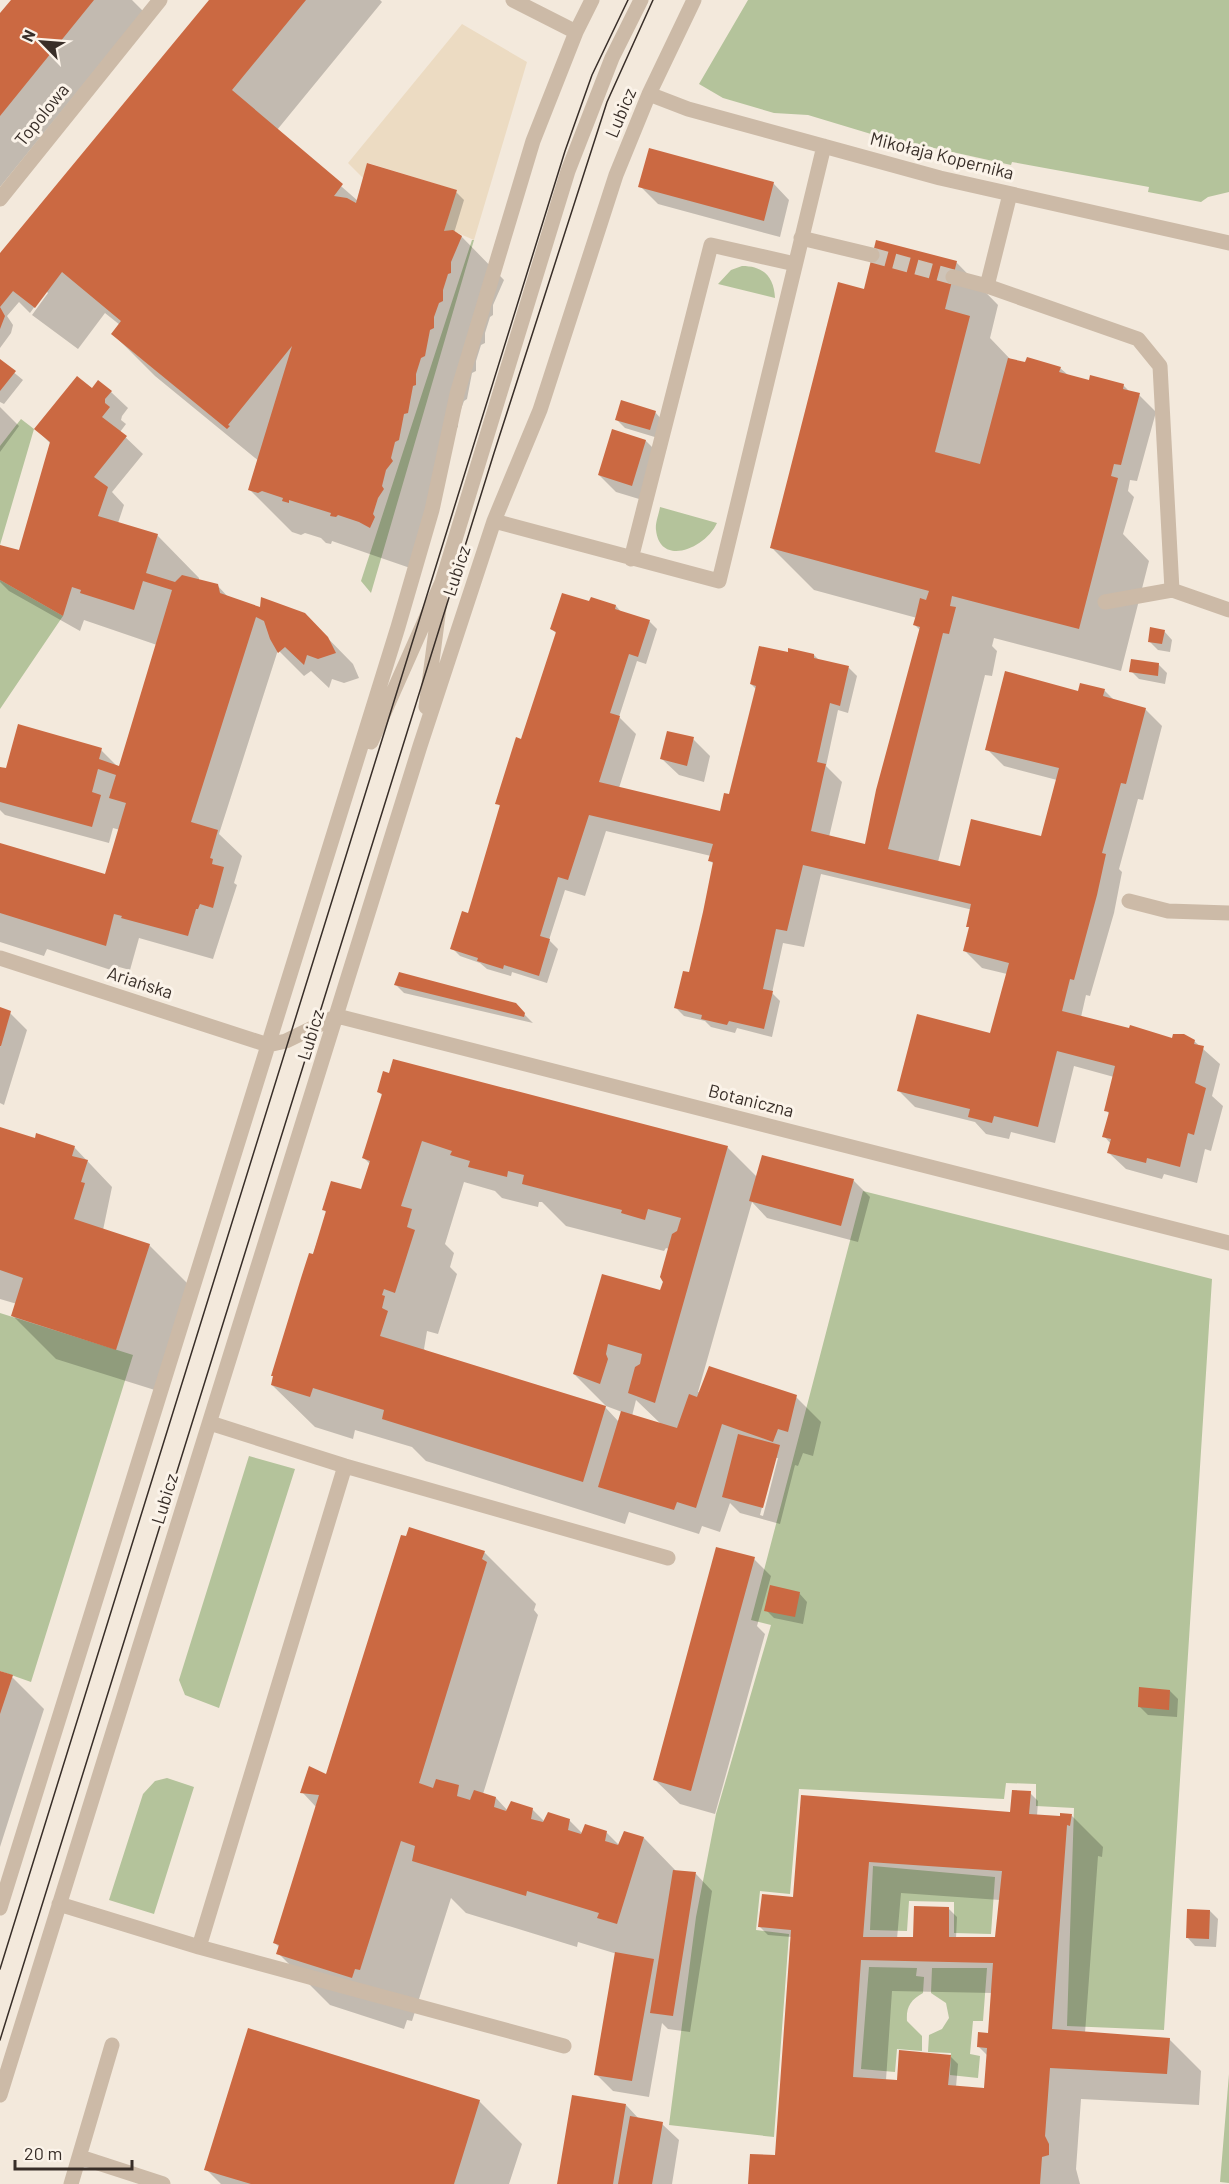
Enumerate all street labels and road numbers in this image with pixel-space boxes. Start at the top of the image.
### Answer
street label: Topolowa [9,79,73,150]
street label: Lubicz [600,85,640,141]
street label: Mikołaja Kopernika [868,127,1016,184]
street label: Lubicz [438,543,475,599]
street label: Ariańska [105,961,176,1003]
street label: Lubicz [292,1007,328,1063]
street label: Botaniczna [706,1079,796,1121]
street label: Lubicz [146,1471,182,1527]

